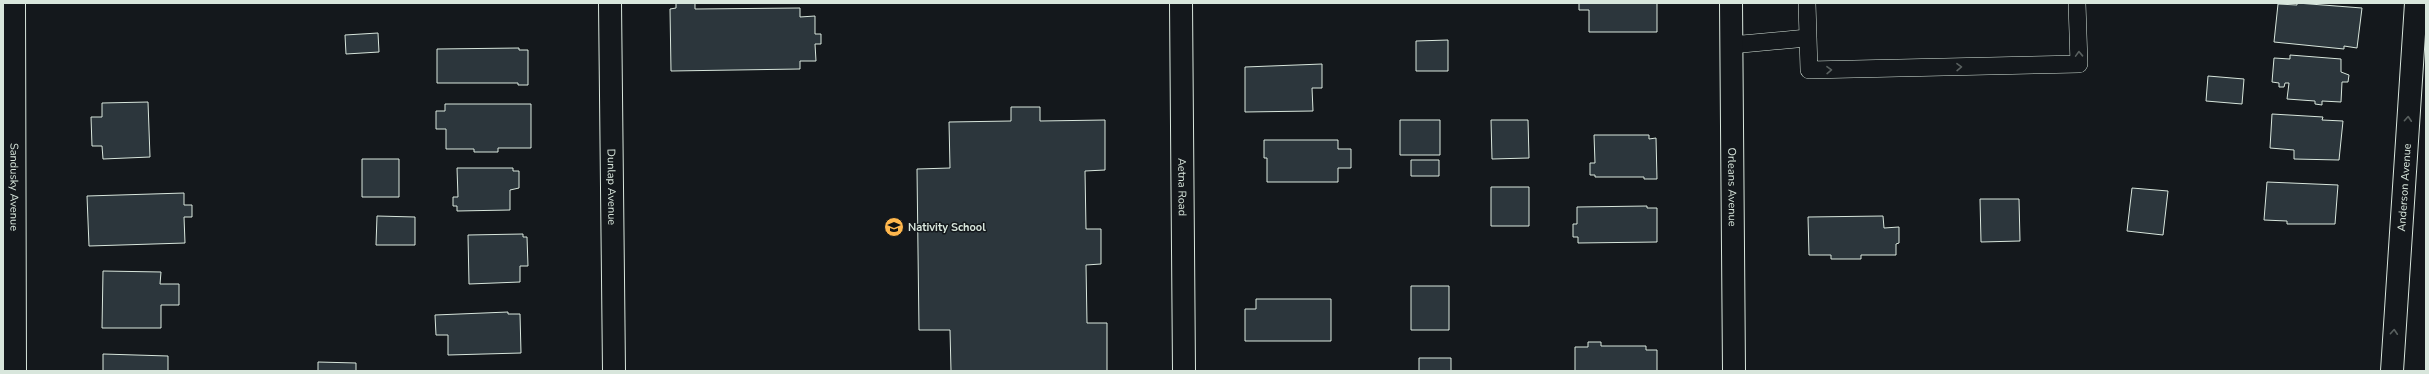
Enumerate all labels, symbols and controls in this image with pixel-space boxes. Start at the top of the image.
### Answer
one-way arrow [2075,51,2083,57]
one-way arrow [1956,63,1962,71]
one-way arrow [1826,66,1832,74]
one-way arrow [2404,116,2413,122]
street label: Sandusky Avenue [6,143,22,231]
street label: Anderson Avenue [2394,143,2415,232]
street label: Orleans Avenue [1724,147,1740,227]
street label: Dunlap Avenue [604,149,619,225]
street label: Aetna Road [1174,158,1190,216]
school or university icon: Nativity School [883,216,905,238]
place label: Nativity School [908,220,986,235]
one-way arrow [2390,329,2399,335]

